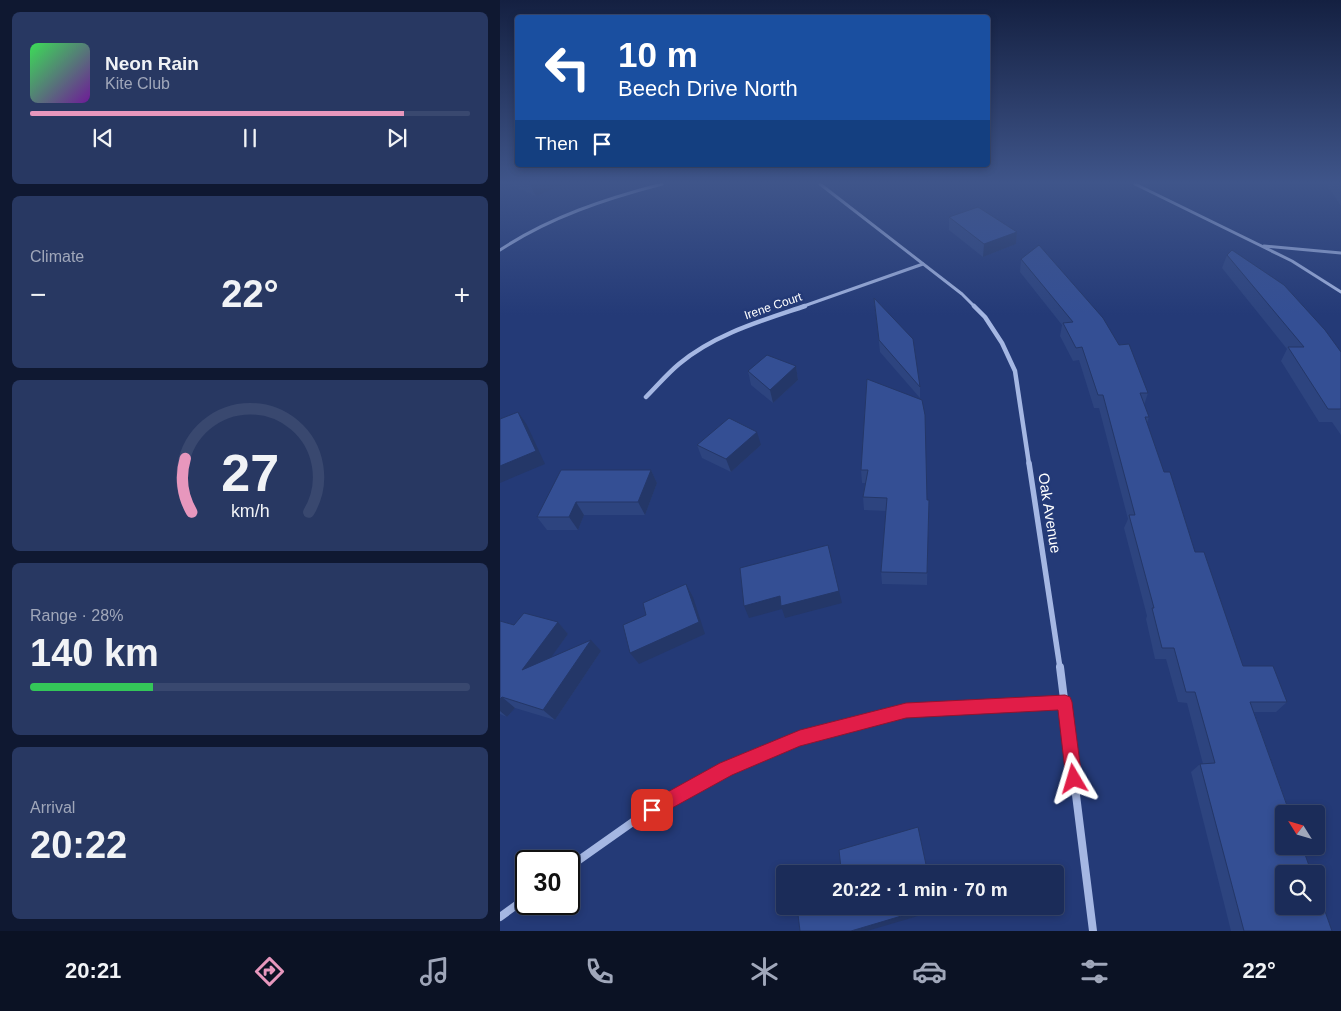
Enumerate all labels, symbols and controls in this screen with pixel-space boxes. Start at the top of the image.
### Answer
icon: left [535,35,600,100]
text: 10 m [618,35,698,74]
text: Neon Rain [105,53,199,74]
text: Kite Club [105,75,170,92]
text: Beech Drive North [618,76,798,101]
icon: previous [89,124,117,152]
icon: pause [236,124,264,152]
icon: next [383,124,411,152]
icon: arrive [588,130,616,158]
text: Then [535,133,578,154]
text: Climate [30,248,84,265]
text: 22° [221,273,279,315]
text: − [30,279,46,310]
text: + [454,279,470,310]
street label: Irene Court [742,289,804,322]
text: 27 [221,444,279,502]
street label: Oak Avenue [1035,471,1065,555]
text: km/h [231,501,269,521]
text: Range · 28% [30,607,123,624]
text: 140 km [30,632,159,674]
position arrow [1047,752,1099,804]
pin [631,789,673,831]
icon: arrive [638,796,666,824]
text: Arrival [30,799,75,816]
north arrow [1275,805,1325,855]
map controls [1275,805,1325,915]
text: 20:22 [30,824,127,866]
speed limit sign: 30 [515,850,580,915]
button: search [1275,865,1325,915]
text: 20:22 · 1 min · 70 m [832,879,1008,900]
icon: directions [252,954,287,989]
icon: music [417,954,452,989]
icon: phone [582,954,617,989]
icon: climate [747,954,782,989]
icon: car [912,954,947,989]
icon: filters [1077,954,1112,989]
text: 20:21 [65,958,121,983]
text: 22° [1243,958,1276,983]

